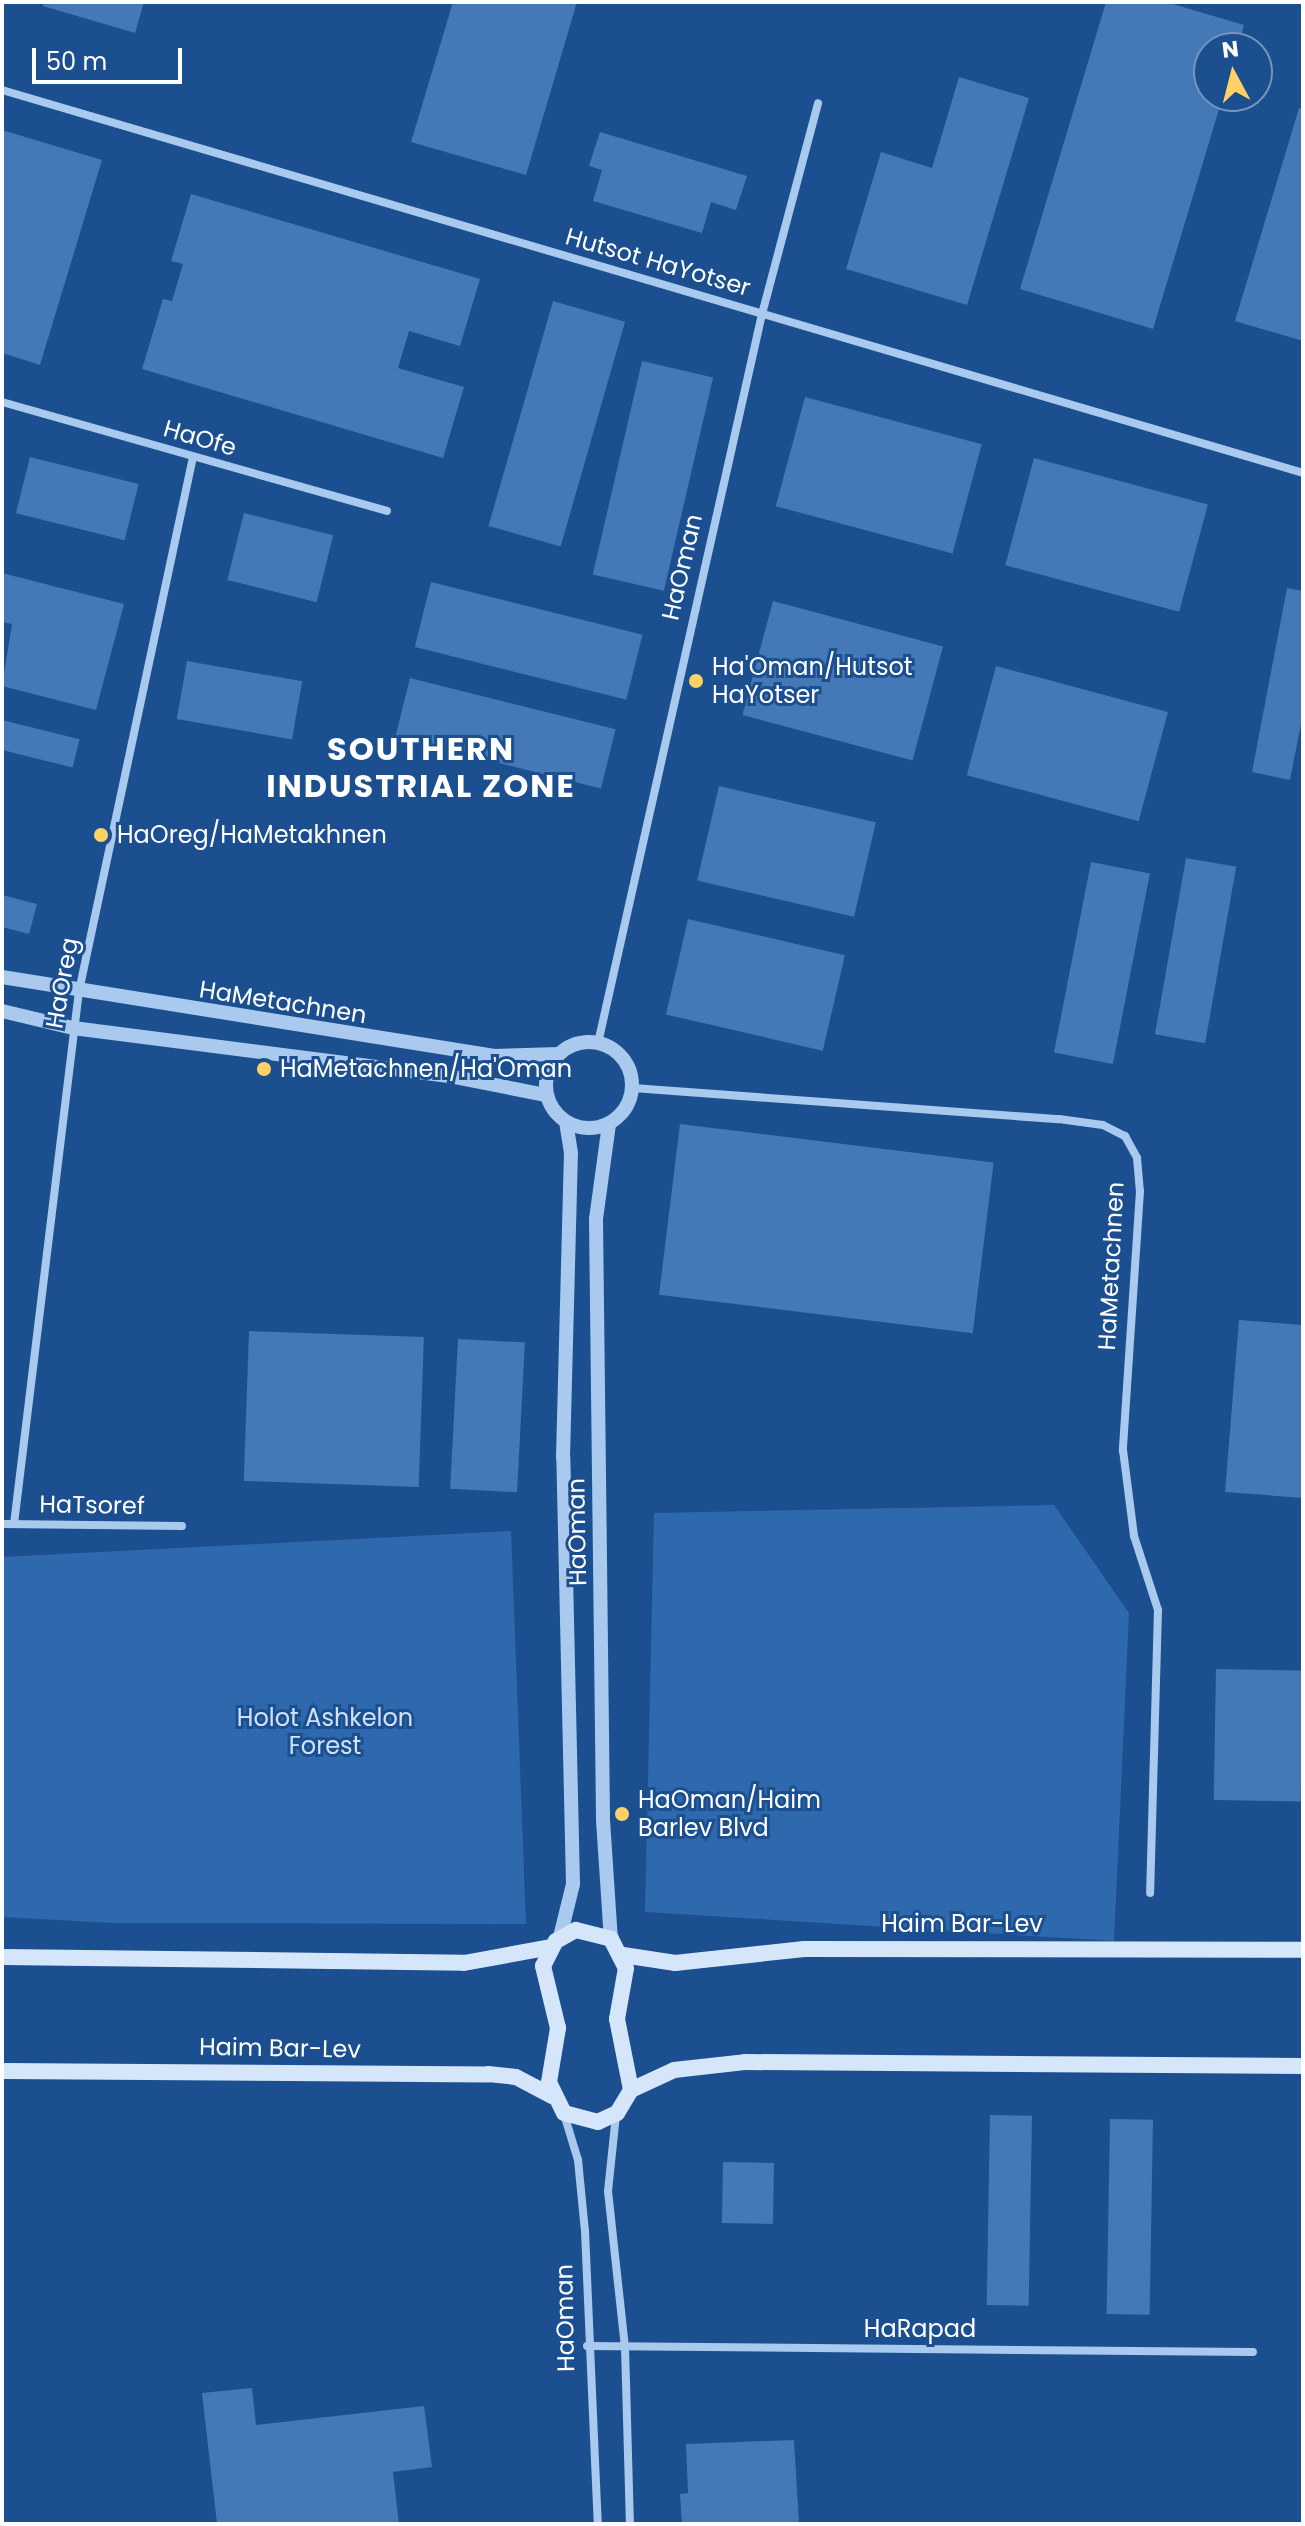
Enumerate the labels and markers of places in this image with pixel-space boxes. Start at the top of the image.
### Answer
place label: Ha'Oman/Hutsot HaYotser [712,653,913,709]
marker: Ha'Oman/Hutsot HaYotser [687,672,705,690]
place label: HaOreg/HaMetakhnen [117,821,387,849]
marker: HaOreg/HaMetakhnen [92,826,110,844]
place label: HaMetachnen/Ha'Oman [280,1055,572,1083]
marker: HaMetachnen/Ha'Oman [255,1060,273,1078]
place label: HaOman/Haim Barlev Blvd [638,1786,821,1842]
marker: HaOman/Haim Barlev Blvd [613,1805,631,1823]

